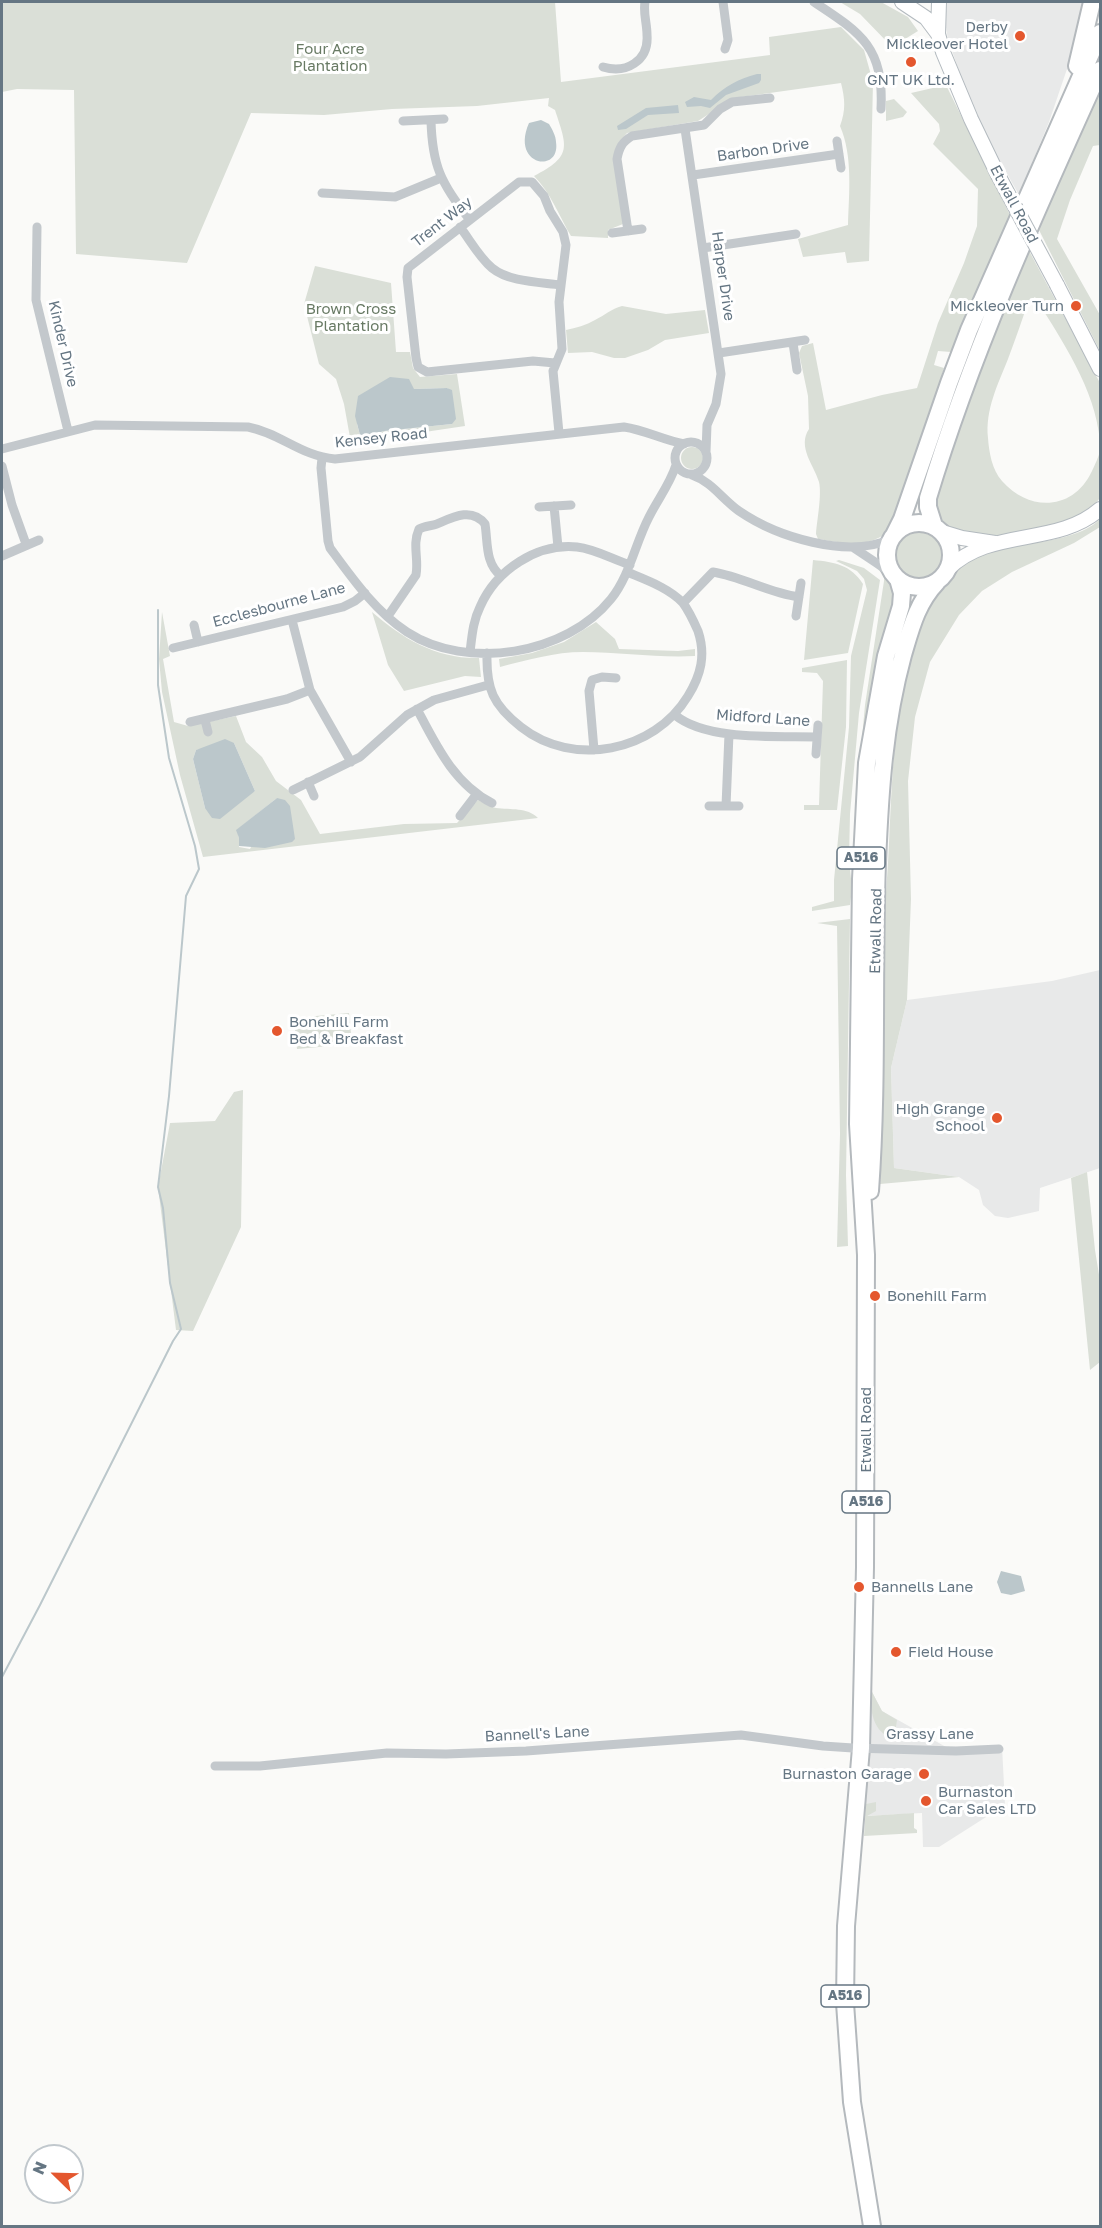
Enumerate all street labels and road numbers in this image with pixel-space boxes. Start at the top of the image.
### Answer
street label: Barbon Drive [716,135,810,165]
street label: Etwall Road [986,162,1042,246]
street label: Trent Way [408,193,476,251]
street label: Harper Drive [708,230,738,322]
street label: Kinder Drive [44,299,82,389]
street label: Kensey Road [334,424,428,452]
street label: Ecclesbourne Lane [211,579,347,631]
street label: Midford Lane [715,706,811,730]
road number: A516 [837,847,885,869]
street label: Etwall Road [866,888,886,974]
street label: Etwall Road [857,1387,875,1473]
road number: A516 [842,1491,890,1513]
street label: Bannell's Lane [484,1722,590,1746]
street label: Grassy Lane [886,1725,974,1743]
road number: A516 [821,1985,869,2007]

